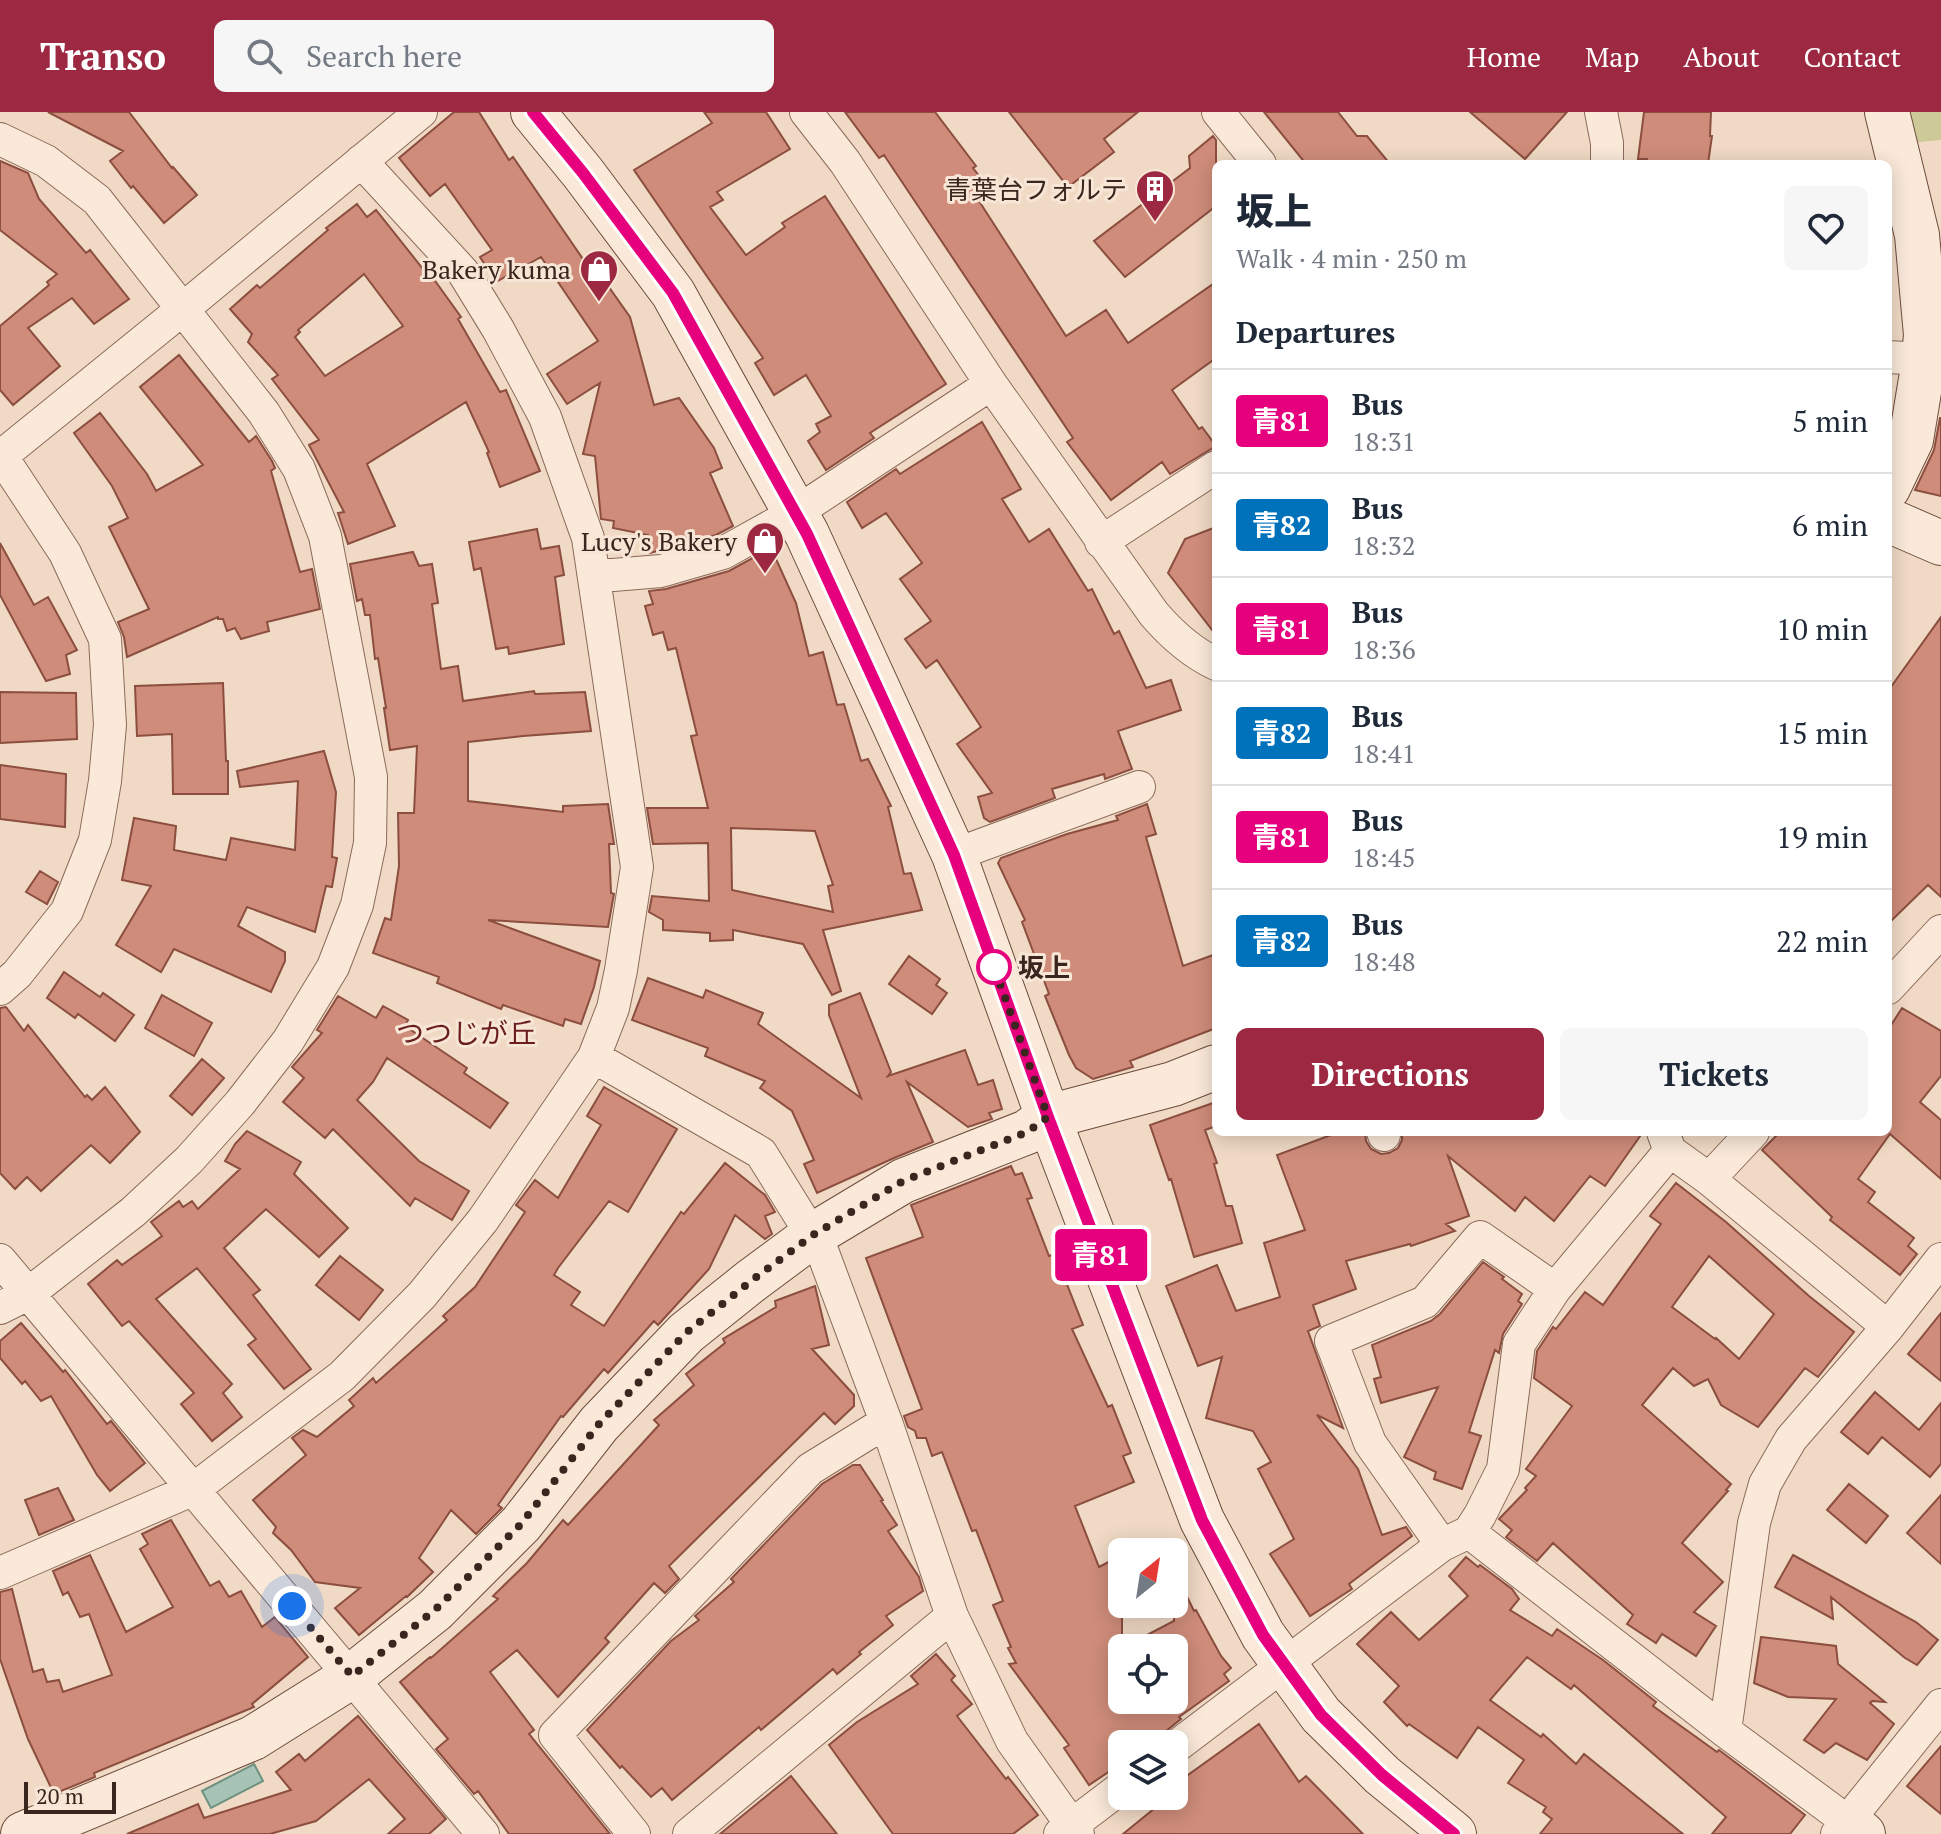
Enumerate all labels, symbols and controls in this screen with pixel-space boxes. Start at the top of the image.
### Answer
search box [214,20,774,92]
text: Transo [40,31,166,81]
icon: search [242,34,286,78]
text: Search here [306,36,462,76]
text: Home [1467,38,1541,75]
text: Map [1585,38,1639,75]
text: About [1683,38,1760,75]
text: Contact [1804,38,1901,75]
building icon: 青葉台フォルテ [1134,168,1176,223]
place label: 青葉台フォルテ [945,172,1127,206]
text: 坂上 [1236,186,1312,236]
button: heart [1784,186,1868,270]
text: Walk · 4 min · 250 m [1236,241,1467,275]
shop icon: Bakery kuma [578,248,620,303]
place label: Bakery kuma [422,252,571,286]
text: Departures [1236,312,1395,352]
text: Bus [1352,384,1403,424]
text: 5 min [1792,401,1868,441]
text: 青81 [1252,402,1312,439]
text: 18:31 [1352,424,1416,458]
text: Bus [1352,488,1403,528]
text: 6 min [1792,505,1868,545]
text: 青82 [1252,506,1312,543]
shop icon: Lucy's Bakery [744,520,786,575]
place label: Lucy's Bakery [581,524,738,558]
text: 18:32 [1352,528,1416,562]
text: Bus [1352,592,1403,632]
text: 10 min [1776,609,1868,649]
text: 青81 [1252,610,1312,647]
text: 18:36 [1352,632,1416,666]
text: Bus [1352,696,1403,736]
text: 15 min [1776,713,1868,753]
text: 青82 [1252,714,1312,751]
text: 18:41 [1352,736,1416,770]
text: Bus [1352,800,1403,840]
text: 19 min [1776,817,1868,857]
text: 青81 [1252,818,1312,855]
text: 18:45 [1352,840,1416,874]
text: Bus [1352,904,1403,944]
text: 22 min [1776,921,1868,961]
text: 青82 [1252,922,1312,959]
text: 18:48 [1352,944,1416,978]
marker: 坂上 [977,950,1011,984]
place label: 坂上 [1018,950,1070,984]
district label: つつじが丘 [396,1014,536,1051]
button: Directions [1236,1028,1544,1120]
button: Tickets [1560,1028,1868,1120]
line badge: 青81 [1055,1229,1147,1281]
text: 青81 [1071,1236,1131,1273]
north arrow [1108,1538,1188,1618]
map controls [1108,1538,1188,1810]
your location [272,1586,312,1626]
button: locate [1108,1634,1188,1714]
button: layers [1108,1730,1188,1810]
scale bar [24,1778,116,1814]
text: 20 m [36,1781,84,1810]

